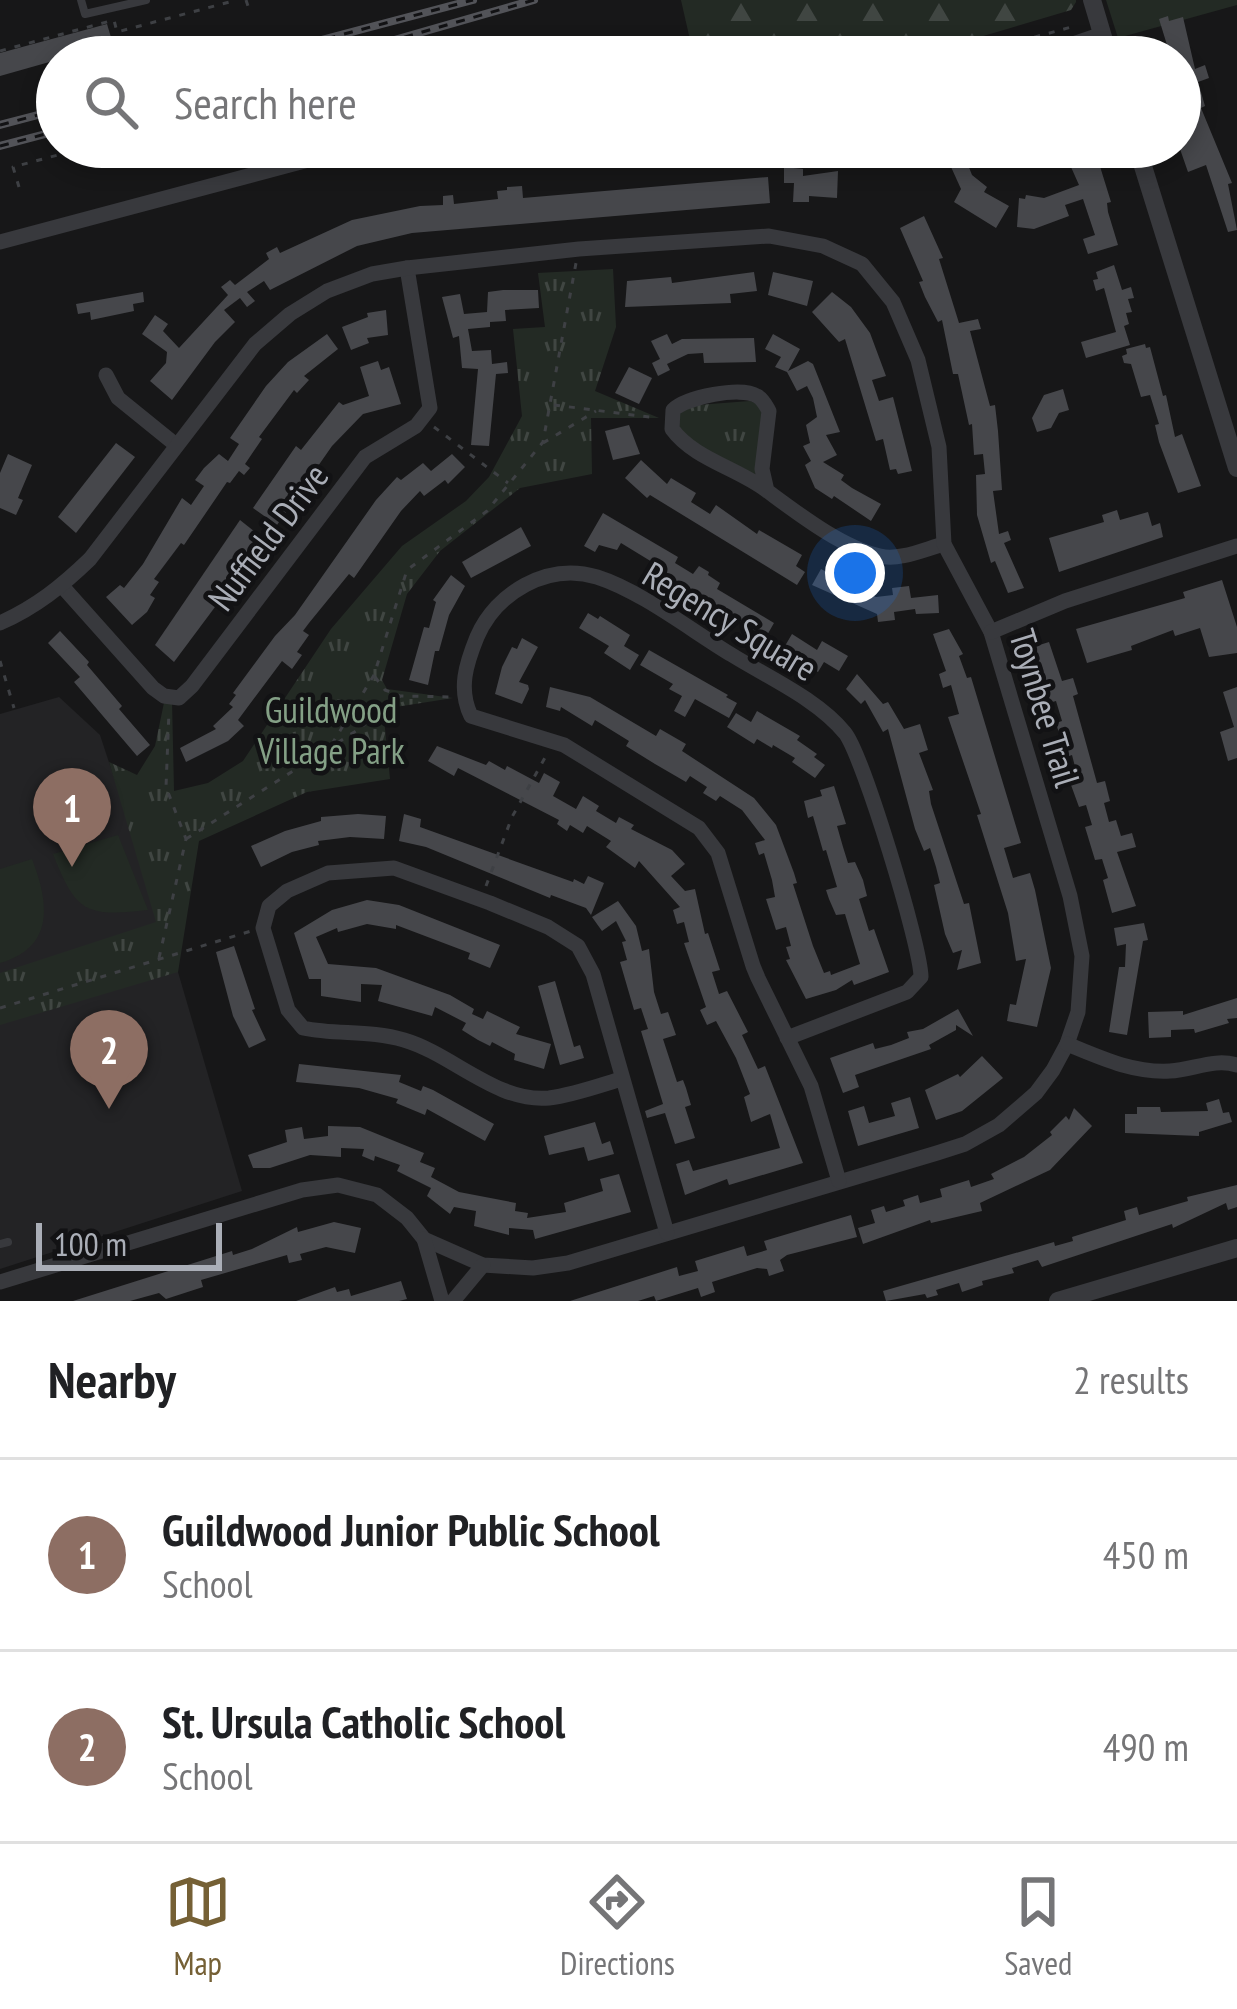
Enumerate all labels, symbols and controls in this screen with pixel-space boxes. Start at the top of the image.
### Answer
search box [36,36,1201,168]
icon: search [78,69,144,135]
text: Search here [174,73,357,131]
street label: Nuffield Drive [197,454,338,619]
your location [825,543,885,603]
street label: Regency Square [635,550,826,691]
street label: Toynbee Trail [999,623,1092,793]
park label: Guildwood Village Park [256,686,405,774]
pin: 1 [33,768,111,867]
pin: 2 [70,1010,148,1109]
scale bar [36,1217,222,1270]
text: 100 m [54,1222,127,1265]
text: Nearby [48,1346,176,1412]
text: 2 results [1073,1354,1189,1405]
text: Guildwood Junior Public School [162,1500,660,1558]
text: 1 [78,1529,96,1580]
text: 450 m [1103,1529,1189,1580]
text: School [162,1558,253,1609]
text: St. Ursula Catholic School [162,1692,565,1750]
text: 2 [78,1721,96,1772]
text: 490 m [1103,1721,1189,1772]
text: School [162,1750,253,1801]
tab: Map [165,1869,231,1984]
tab: Directions [560,1869,675,1984]
tab: Saved [1004,1869,1072,1984]

